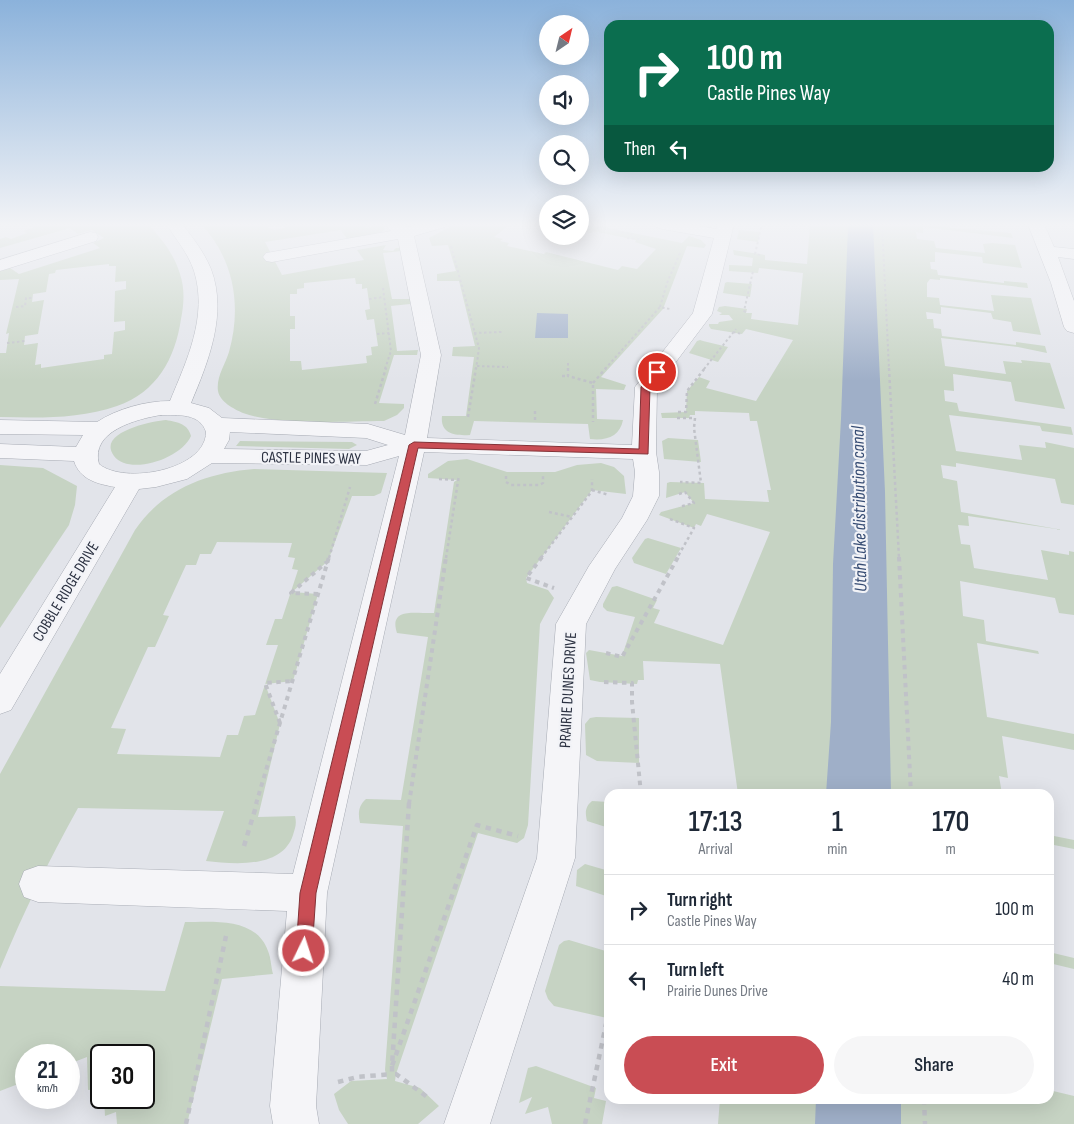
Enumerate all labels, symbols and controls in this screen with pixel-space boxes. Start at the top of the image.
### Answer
north arrow [539,15,589,65]
map controls [539,15,589,245]
text: 100 m [707,37,783,80]
icon: right [624,40,689,105]
button: sound [539,75,589,125]
text: Castle Pines Way [707,80,830,107]
button: search [539,135,589,185]
icon: left [665,135,693,163]
text: Then [624,138,655,161]
button: layers [539,195,589,245]
pin [636,351,678,393]
icon: arrive [643,358,671,386]
water label: Utah Lake distribution canal [848,425,871,592]
street label: CASTLE PINES WAY [261,448,361,469]
street label: COBBLE RIDGE DRIVE [29,539,103,645]
street label: PRAIRIE DUNES DRIVE [556,632,581,749]
text: 17:13 [689,804,743,840]
text: 1 [832,804,843,840]
text: 170 [932,804,969,840]
text: Arrival [698,840,733,859]
text: min [827,840,847,859]
text: m [946,840,956,859]
text: Turn right [667,889,732,912]
icon: right [624,896,652,924]
text: 100 m [995,898,1034,921]
text: Castle Pines Way [667,912,757,931]
position arrow [277,924,329,976]
text: Turn left [667,959,724,982]
icon: left [624,966,652,994]
text: 40 m [1002,968,1034,991]
text: Prairie Dunes Drive [667,982,768,1001]
button: Exit [624,1036,824,1094]
button: Share [834,1036,1034,1094]
speed limit sign: 30 [90,1044,155,1109]
text: 21 [37,1055,58,1086]
text: km/h [37,1081,58,1096]

